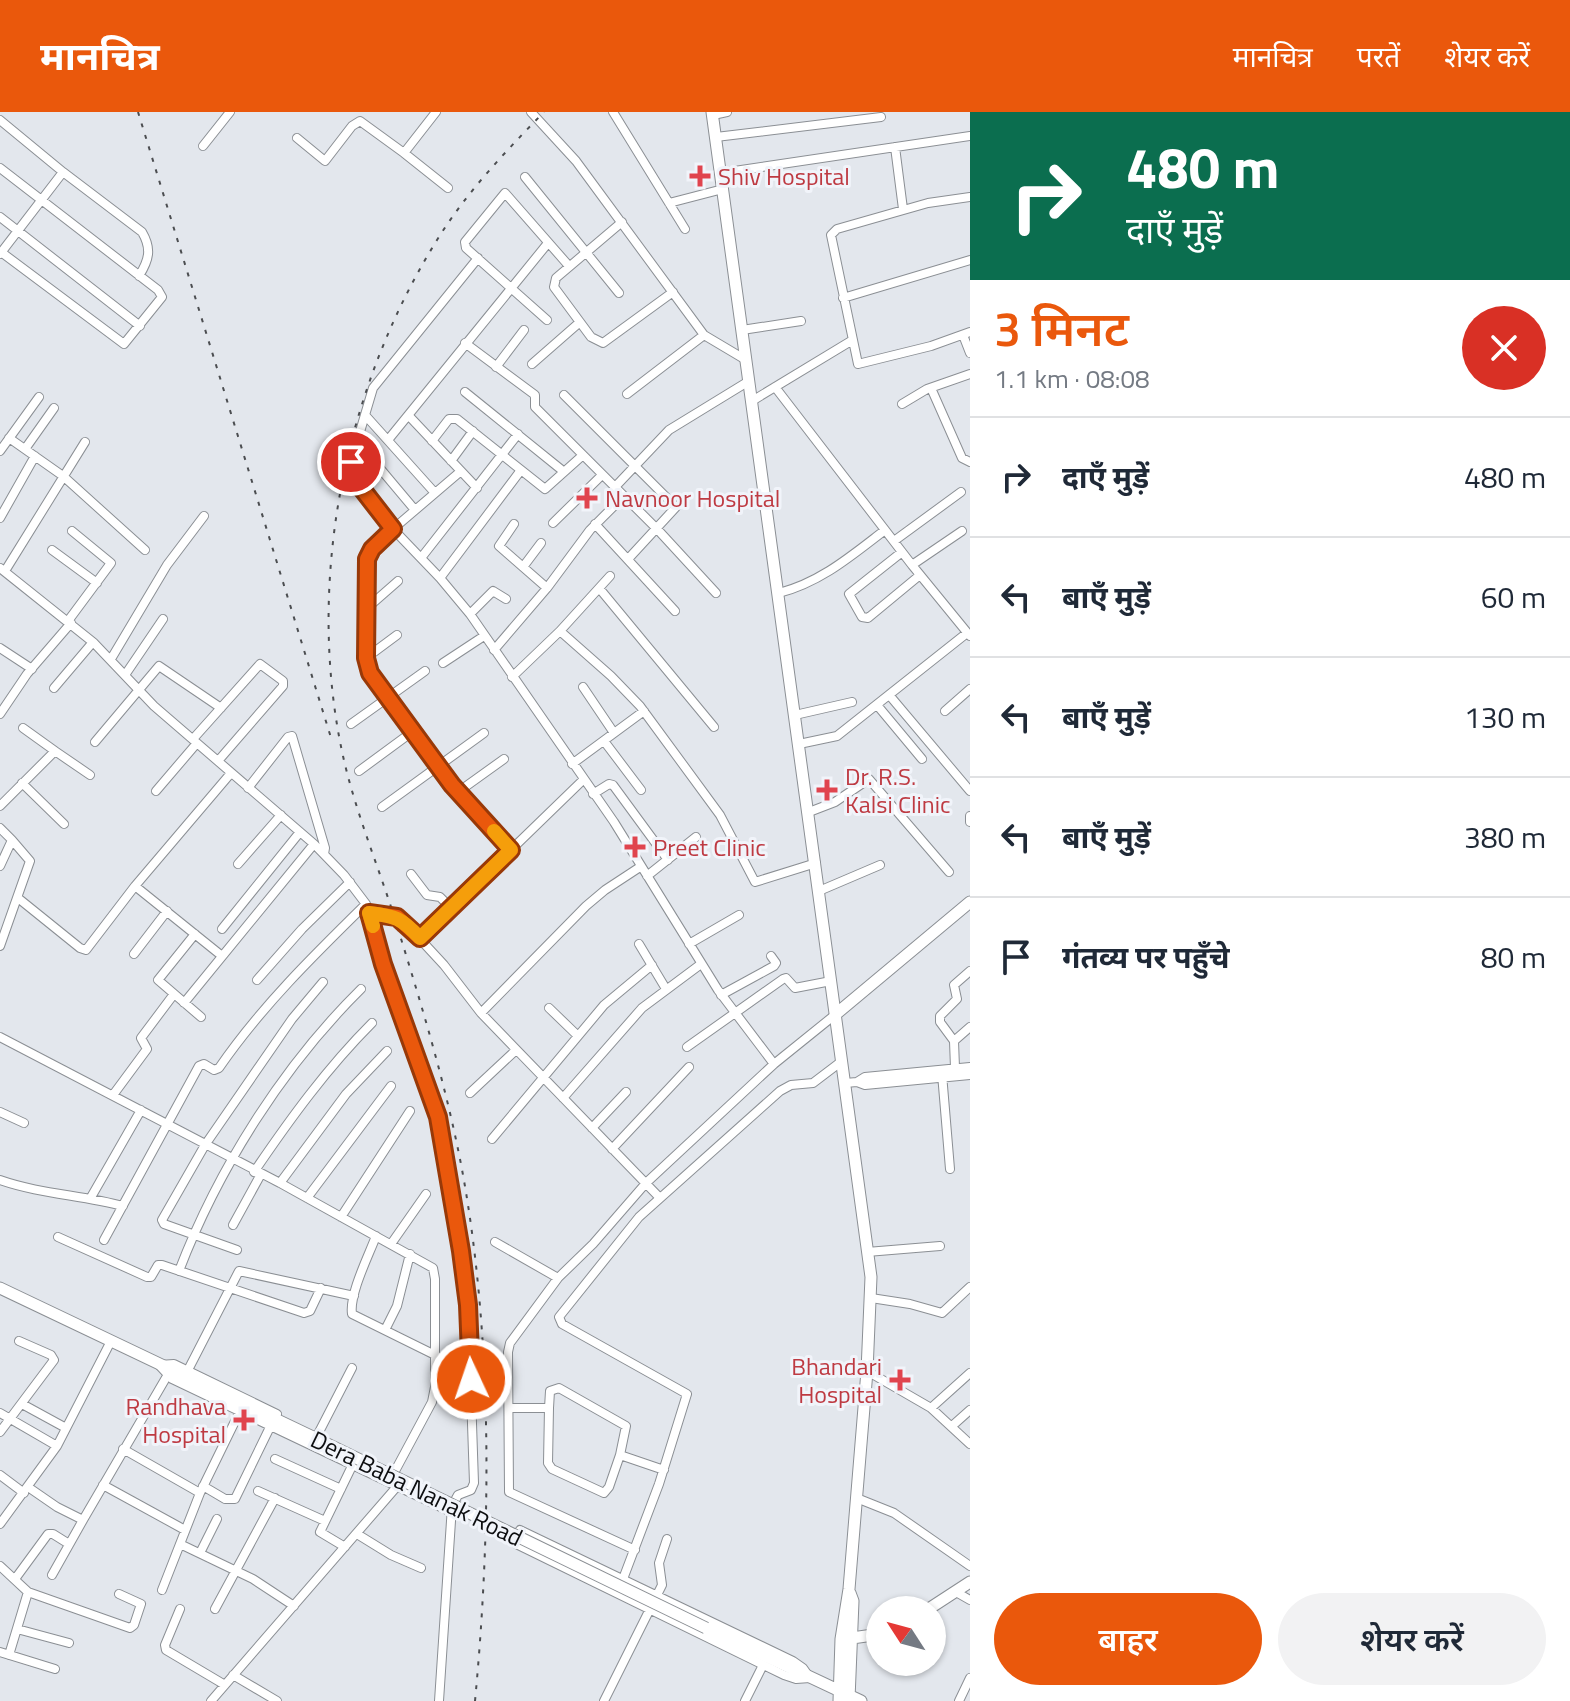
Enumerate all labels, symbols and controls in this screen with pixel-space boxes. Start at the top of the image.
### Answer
text: मानचित्र [40,27,160,85]
text: मानचित्र [1233,35,1313,78]
text: परतें [1357,35,1400,78]
text: शेयर करें [1444,35,1530,78]
text: 480 m [1126,125,1279,210]
icon: right [994,144,1098,248]
place label: Shiv Hospital [718,158,850,194]
marker: Shiv Hospital [689,165,711,187]
text: दाएँ मुड़ें [1126,202,1223,257]
text: 3 मिनट [994,292,1129,365]
button: close [1462,306,1546,390]
text: 1.1 km · 08:08 [994,359,1150,398]
pin [317,428,385,496]
icon: arrive [329,440,373,484]
text: दाएँ मुड़ें [1062,454,1149,500]
text: 480 m [1464,454,1546,500]
icon: right [994,455,1038,499]
place label: Navnoor Hospital [605,480,780,516]
marker: Navnoor Hospital [576,487,598,509]
text: बाएँ मुड़ें [1062,574,1151,620]
text: 60 m [1481,574,1546,620]
icon: left [994,575,1038,619]
text: बाएँ मुड़ें [1062,694,1151,740]
text: 130 m [1464,694,1546,740]
icon: left [994,695,1038,739]
place label: Dr. R.S. Kalsi Clinic [845,758,950,822]
marker: Dr. R.S. Kalsi Clinic [816,779,838,801]
text: बाएँ मुड़ें [1062,814,1151,860]
text: 380 m [1464,814,1546,860]
icon: left [994,815,1038,859]
place label: Preet Clinic [653,829,766,865]
marker: Preet Clinic [624,836,646,858]
text: गंतव्य पर पहुँचे [1062,934,1229,980]
text: 80 m [1481,934,1546,980]
icon: arrive [994,935,1038,979]
position arrow [429,1337,513,1421]
place label: Bhandari Hospital [791,1348,882,1412]
marker: Bhandari Hospital [889,1369,911,1391]
place label: Randhava Hospital [125,1388,226,1452]
marker: Randhava Hospital [233,1409,255,1431]
street label: Dera Baba Nanak Road [305,1421,529,1555]
button: बाहर [994,1593,1262,1685]
button: शेयर करें [1278,1593,1546,1685]
north arrow [866,1596,946,1676]
map controls [866,1596,946,1676]

